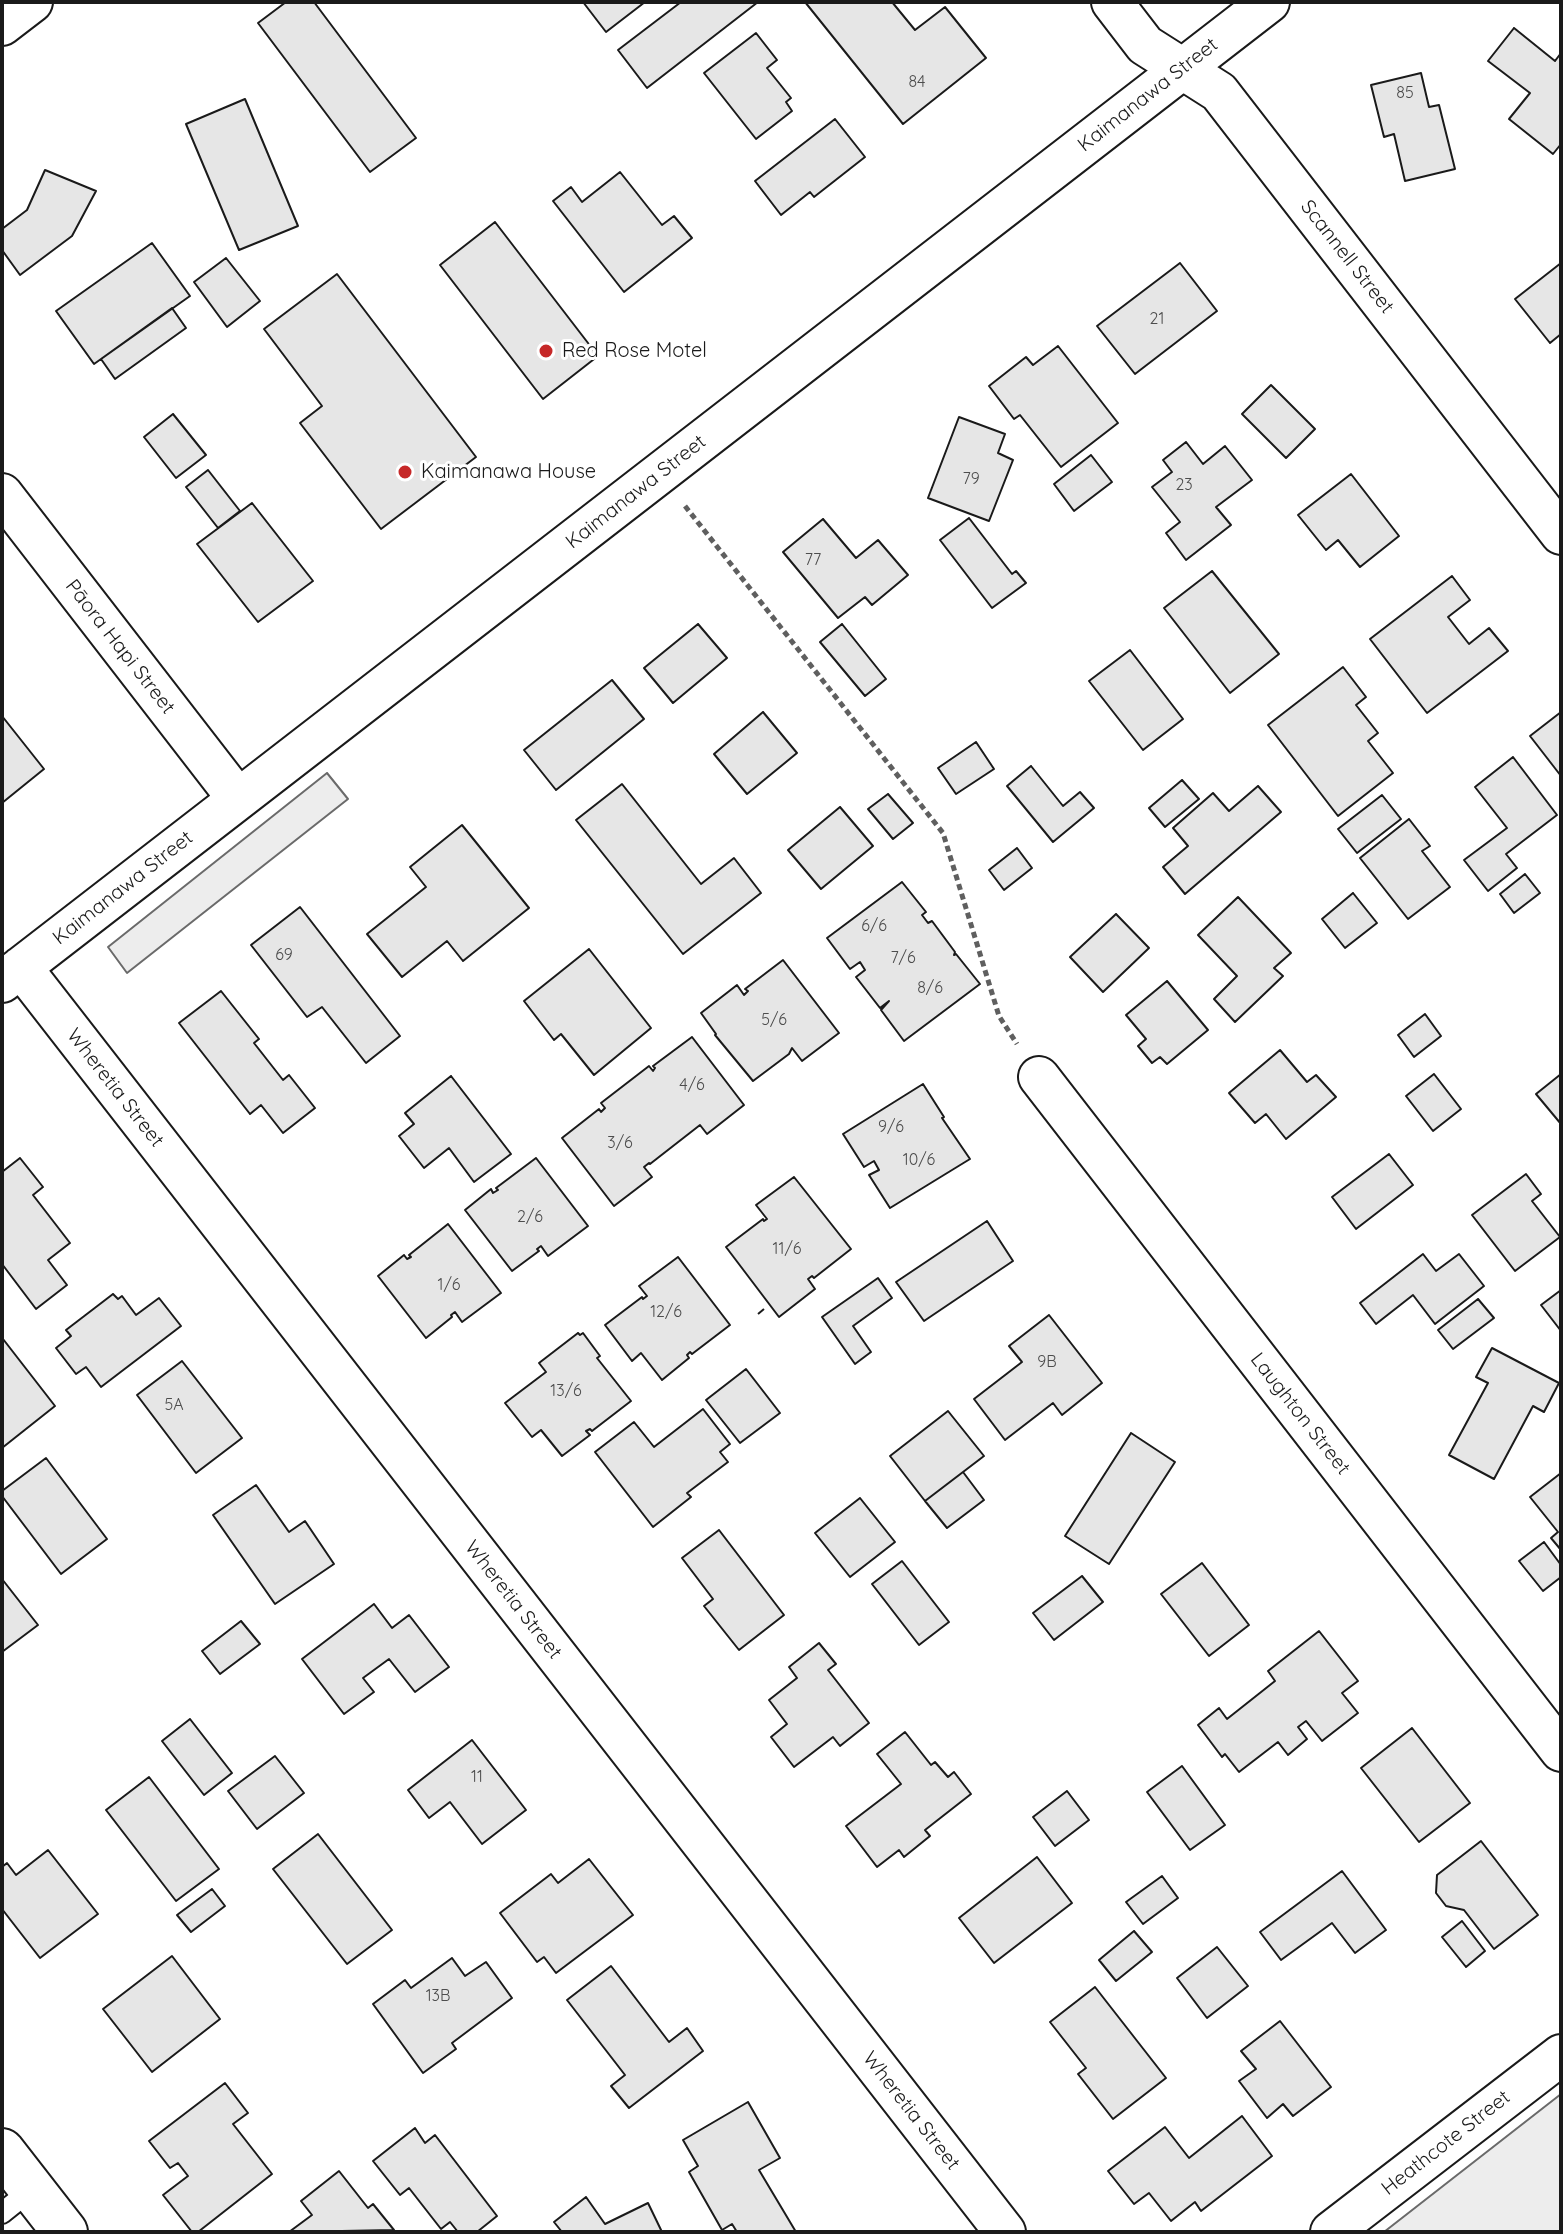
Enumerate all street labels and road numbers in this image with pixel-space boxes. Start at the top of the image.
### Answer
street label: Kaimanawa Street [1073,33,1223,157]
street label: Scannell Street [1295,195,1399,319]
street label: Kaimanawa Street [561,430,711,554]
street label: Pāora Hapi Street [60,575,180,719]
street label: Kaimanawa Street [48,826,198,950]
street label: Wheretia Street [61,1024,169,1152]
street label: Laughton Street [1245,1348,1355,1480]
street label: Wheretia Street [459,1536,567,1664]
street label: Wheretia Street [857,2047,965,2175]
street label: Heathcote Street [1377,2085,1515,2201]

